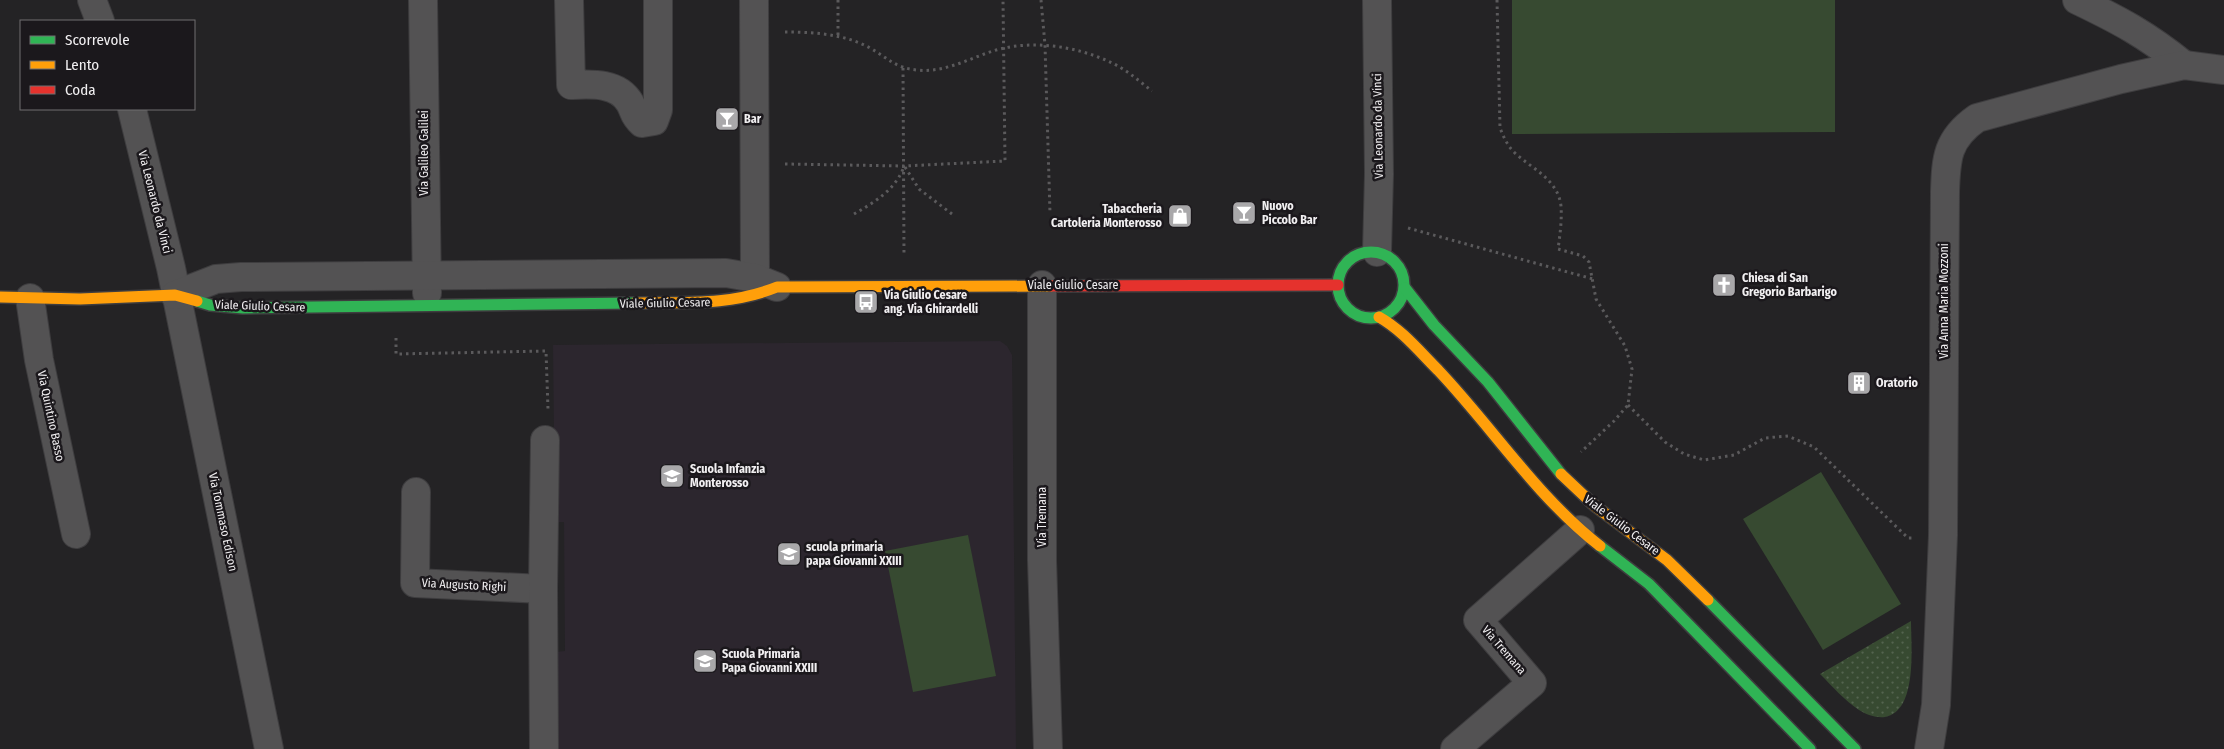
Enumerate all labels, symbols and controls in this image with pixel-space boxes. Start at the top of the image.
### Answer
legend [20,20,195,110]
text: Scorrevole [65,31,130,49]
text: Lento [65,56,99,74]
street label: Via Leonardo da Vinci [1370,73,1386,179]
text: Coda [65,81,96,99]
bar icon: Bar [714,106,740,132]
street label: Via Galileo Galilei [417,110,431,196]
place label: Bar [744,112,762,126]
street label: Via Leonardo da Vinci [135,149,175,255]
place label: Nuovo Piccolo Bar [1262,199,1318,227]
bar icon: Nuovo Piccolo Bar [1231,200,1257,226]
place label: Tabaccheria Cartoleria Monterosso [1051,202,1163,230]
shop icon: Tabaccheria Cartoleria Monterosso [1167,203,1193,229]
street label: Via Anna Maria Mozzoni [1937,243,1951,359]
place label: Chiesa di San Gregorio Barbarigo [1742,271,1837,299]
church icon: Chiesa di San Gregorio Barbarigo [1711,272,1737,298]
street label: Viale Giulio Cesare [1028,278,1118,292]
place label: Via Giulio Cesare ang. Via Ghirardelli [883,288,978,316]
bus stop icon: Via Giulio Cesare ang. Via Ghirardelli [853,289,879,315]
street label: Viale Giulio Cesare [620,295,711,311]
street label: Viale Giulio Cesare [214,297,306,315]
street label: Via Quintino Basso [35,369,67,463]
building icon: Oratorio [1846,370,1872,396]
place label: Oratorio [1876,376,1918,390]
place label: Scuola Infanzia Monterosso [690,462,765,490]
school or university icon: Scuola Infanzia Monterosso [659,463,685,489]
street label: Via Tommaso Edison [206,472,240,572]
street label: Via Tremana [1035,487,1049,547]
street label: Viale Giulio Cesare [1582,492,1663,558]
place label: scuola primaria papa Giovanni XXIII [806,540,902,568]
school or university icon: scuola primaria papa Giovanni XXIII [776,541,802,567]
street label: Via Augusto Righi [421,576,507,594]
street label: Via Tremana [1479,623,1529,677]
place label: Scuola Primaria Papa Giovanni XXIII [722,647,817,675]
school or university icon: Scuola Primaria Papa Giovanni XXIII [692,648,718,674]

